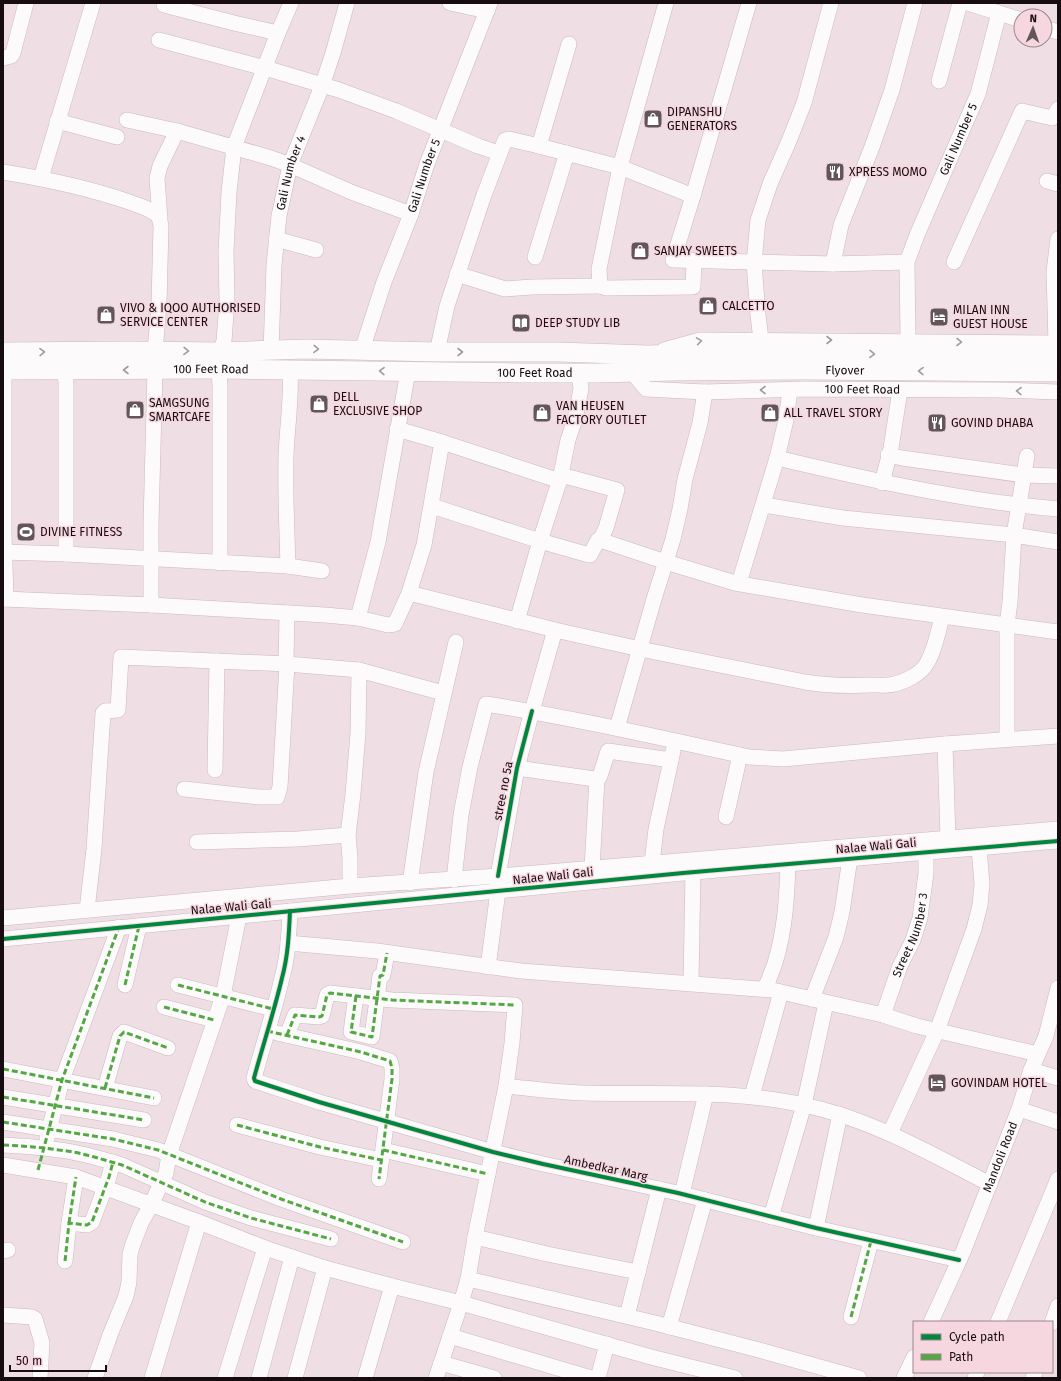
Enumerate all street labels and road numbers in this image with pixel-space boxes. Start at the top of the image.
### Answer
street label: Gali Number 5 [937,101,980,178]
street label: Gali Number 4 [273,133,308,212]
street label: Gali Number 5 [405,137,443,214]
street label: 100 Feet Road [173,362,249,376]
street label: Flyover [825,363,865,377]
street label: 100 Feet Road [497,366,573,380]
street label: 100 Feet Road [825,382,900,396]
street label: stree no 5a [490,760,516,822]
street label: Nalae Wali Gali [835,835,917,857]
street label: Nalae Wali Gali [512,865,594,887]
street label: Street Number 3 [890,892,930,979]
street label: Nalae Wali Gali [190,896,272,918]
street label: Mandoli Road [980,1120,1020,1194]
street label: Ambedkar Marg [563,1152,650,1184]

